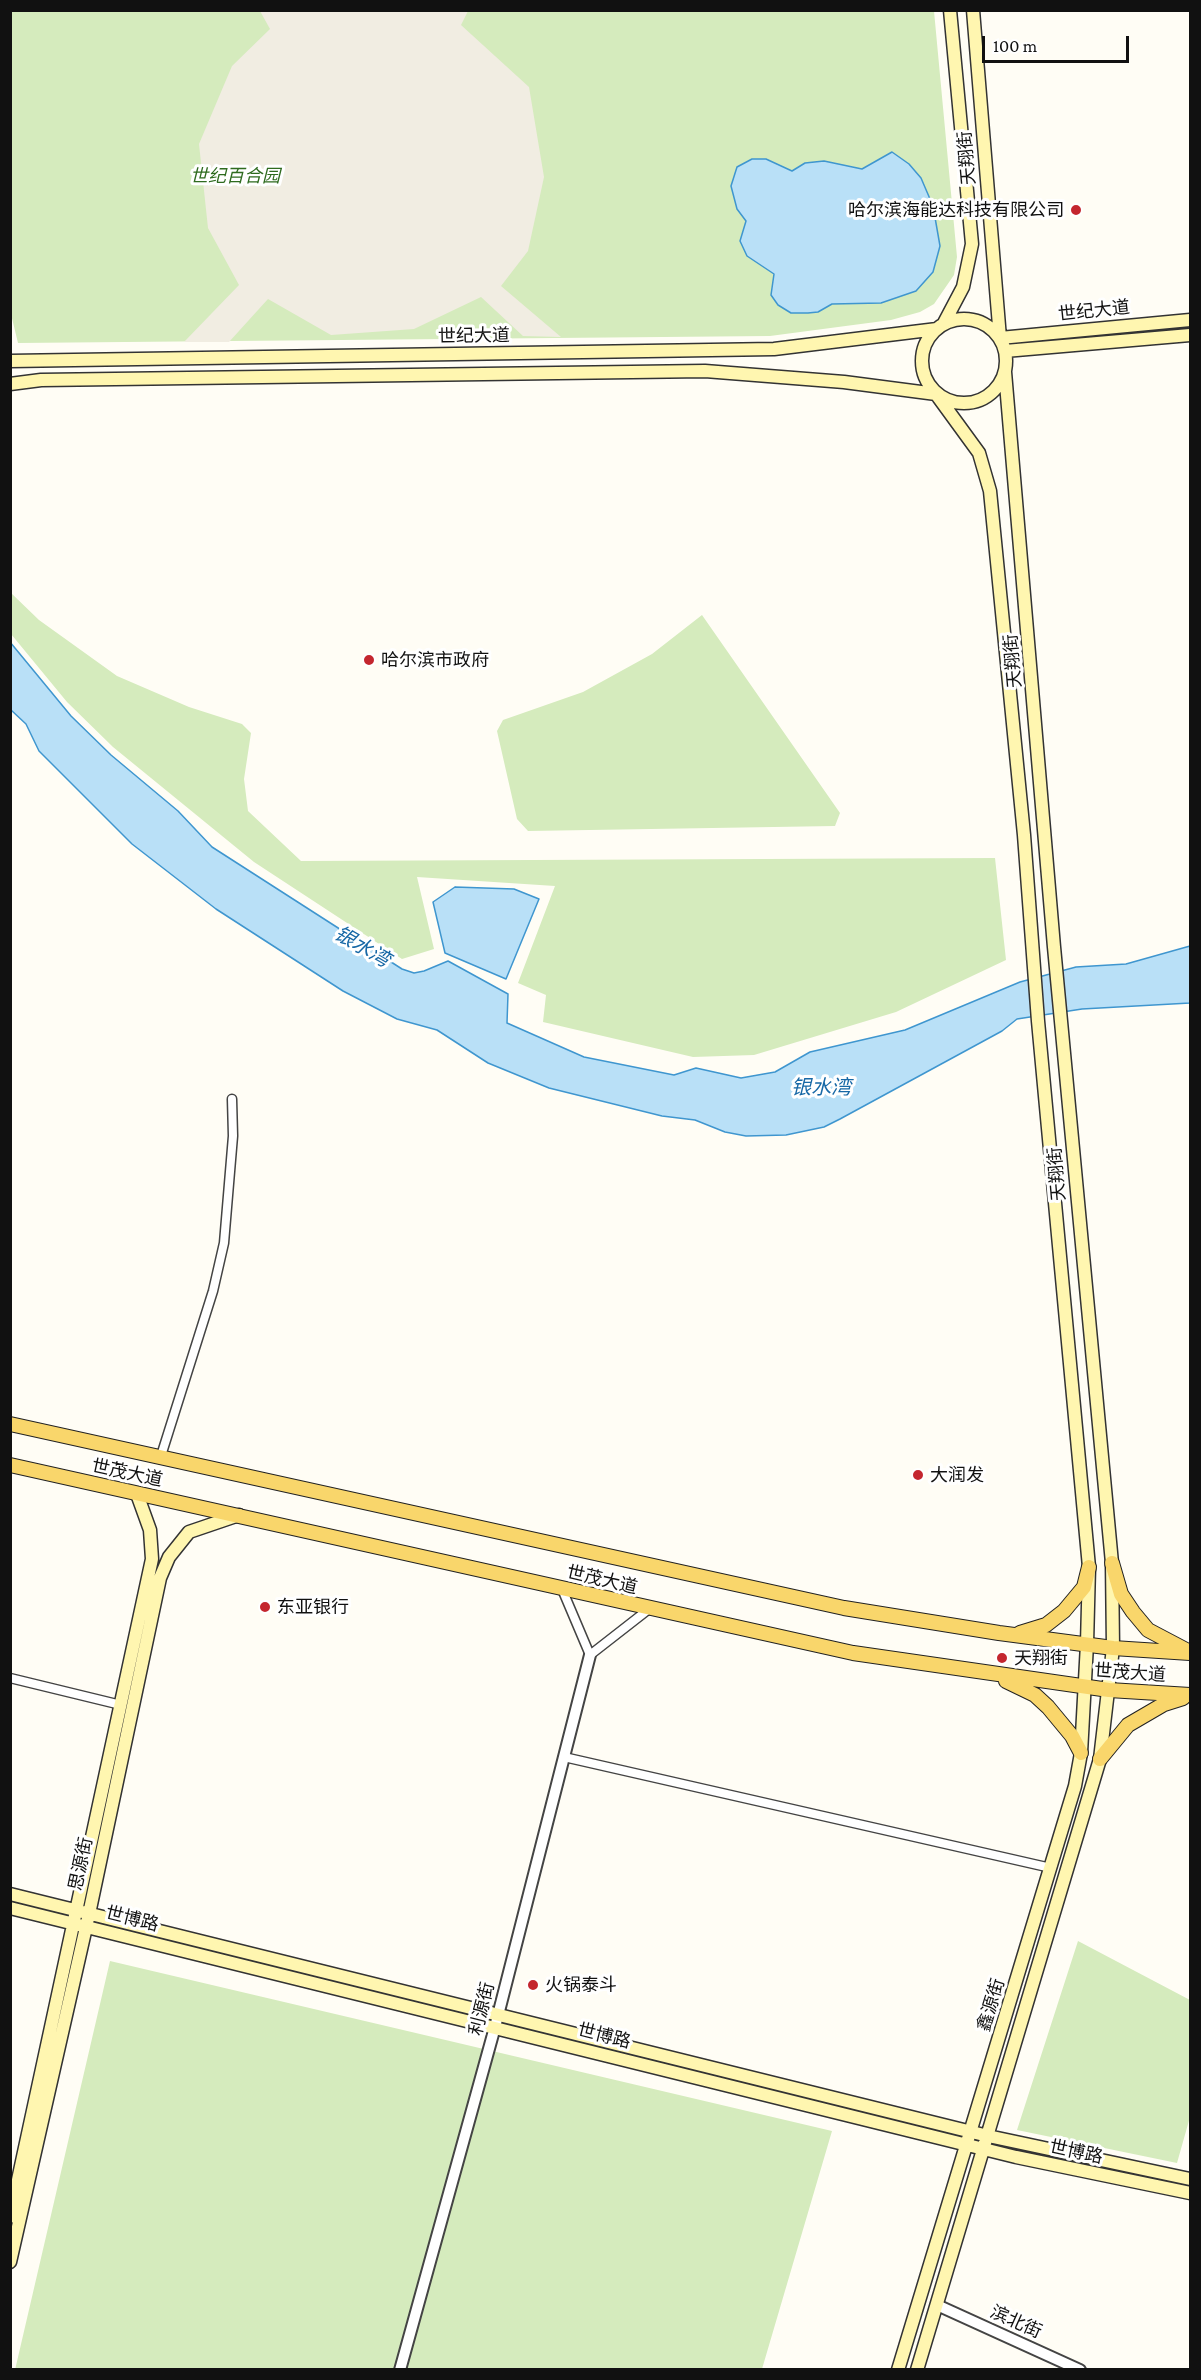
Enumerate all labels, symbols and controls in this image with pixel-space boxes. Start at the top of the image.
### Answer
scale bar [985,24,1132,62]
text: 100 m [993,36,1037,56]
street label: 天翔街 [954,130,980,186]
park label: 世纪百合园 [190,165,280,187]
place label: 哈尔滨海能达科技有限公司 [848,199,1064,221]
marker: 哈尔滨海能达科技有限公司 [1069,203,1083,217]
street label: 世纪大道 [1057,296,1131,326]
street label: 世纪大道 [438,325,510,347]
street label: 天翔街 [1000,633,1026,689]
place label: 哈尔滨市政府 [381,649,489,671]
marker: 哈尔滨市政府 [362,653,376,667]
water label: 银水湾 [330,922,394,972]
water label: 银水湾 [791,1076,851,1100]
street label: 天翔街 [1044,1146,1070,1202]
street label: 世茂大道 [90,1455,164,1491]
place label: 大润发 [930,1464,984,1486]
marker: 大润发 [911,1468,925,1482]
street label: 世茂大道 [564,1561,640,1599]
place label: 东亚银行 [277,1596,349,1618]
marker: 东亚银行 [258,1600,272,1614]
place label: 天翔街 [1014,1647,1068,1669]
marker: 天翔街 [995,1651,1009,1665]
street label: 世茂大道 [1093,1660,1167,1686]
street label: 思源街 [65,1835,97,1893]
street label: 世博路 [103,1902,161,1936]
place label: 火锅泰斗 [545,1974,617,1996]
street label: 鑫源街 [973,1976,1009,2034]
marker: 火锅泰斗 [526,1978,540,1992]
street label: 利源街 [465,1980,499,2038]
street label: 世博路 [575,2019,633,2053]
street label: 世博路 [1047,2136,1105,2168]
street label: 滨北街 [987,2301,1045,2343]

